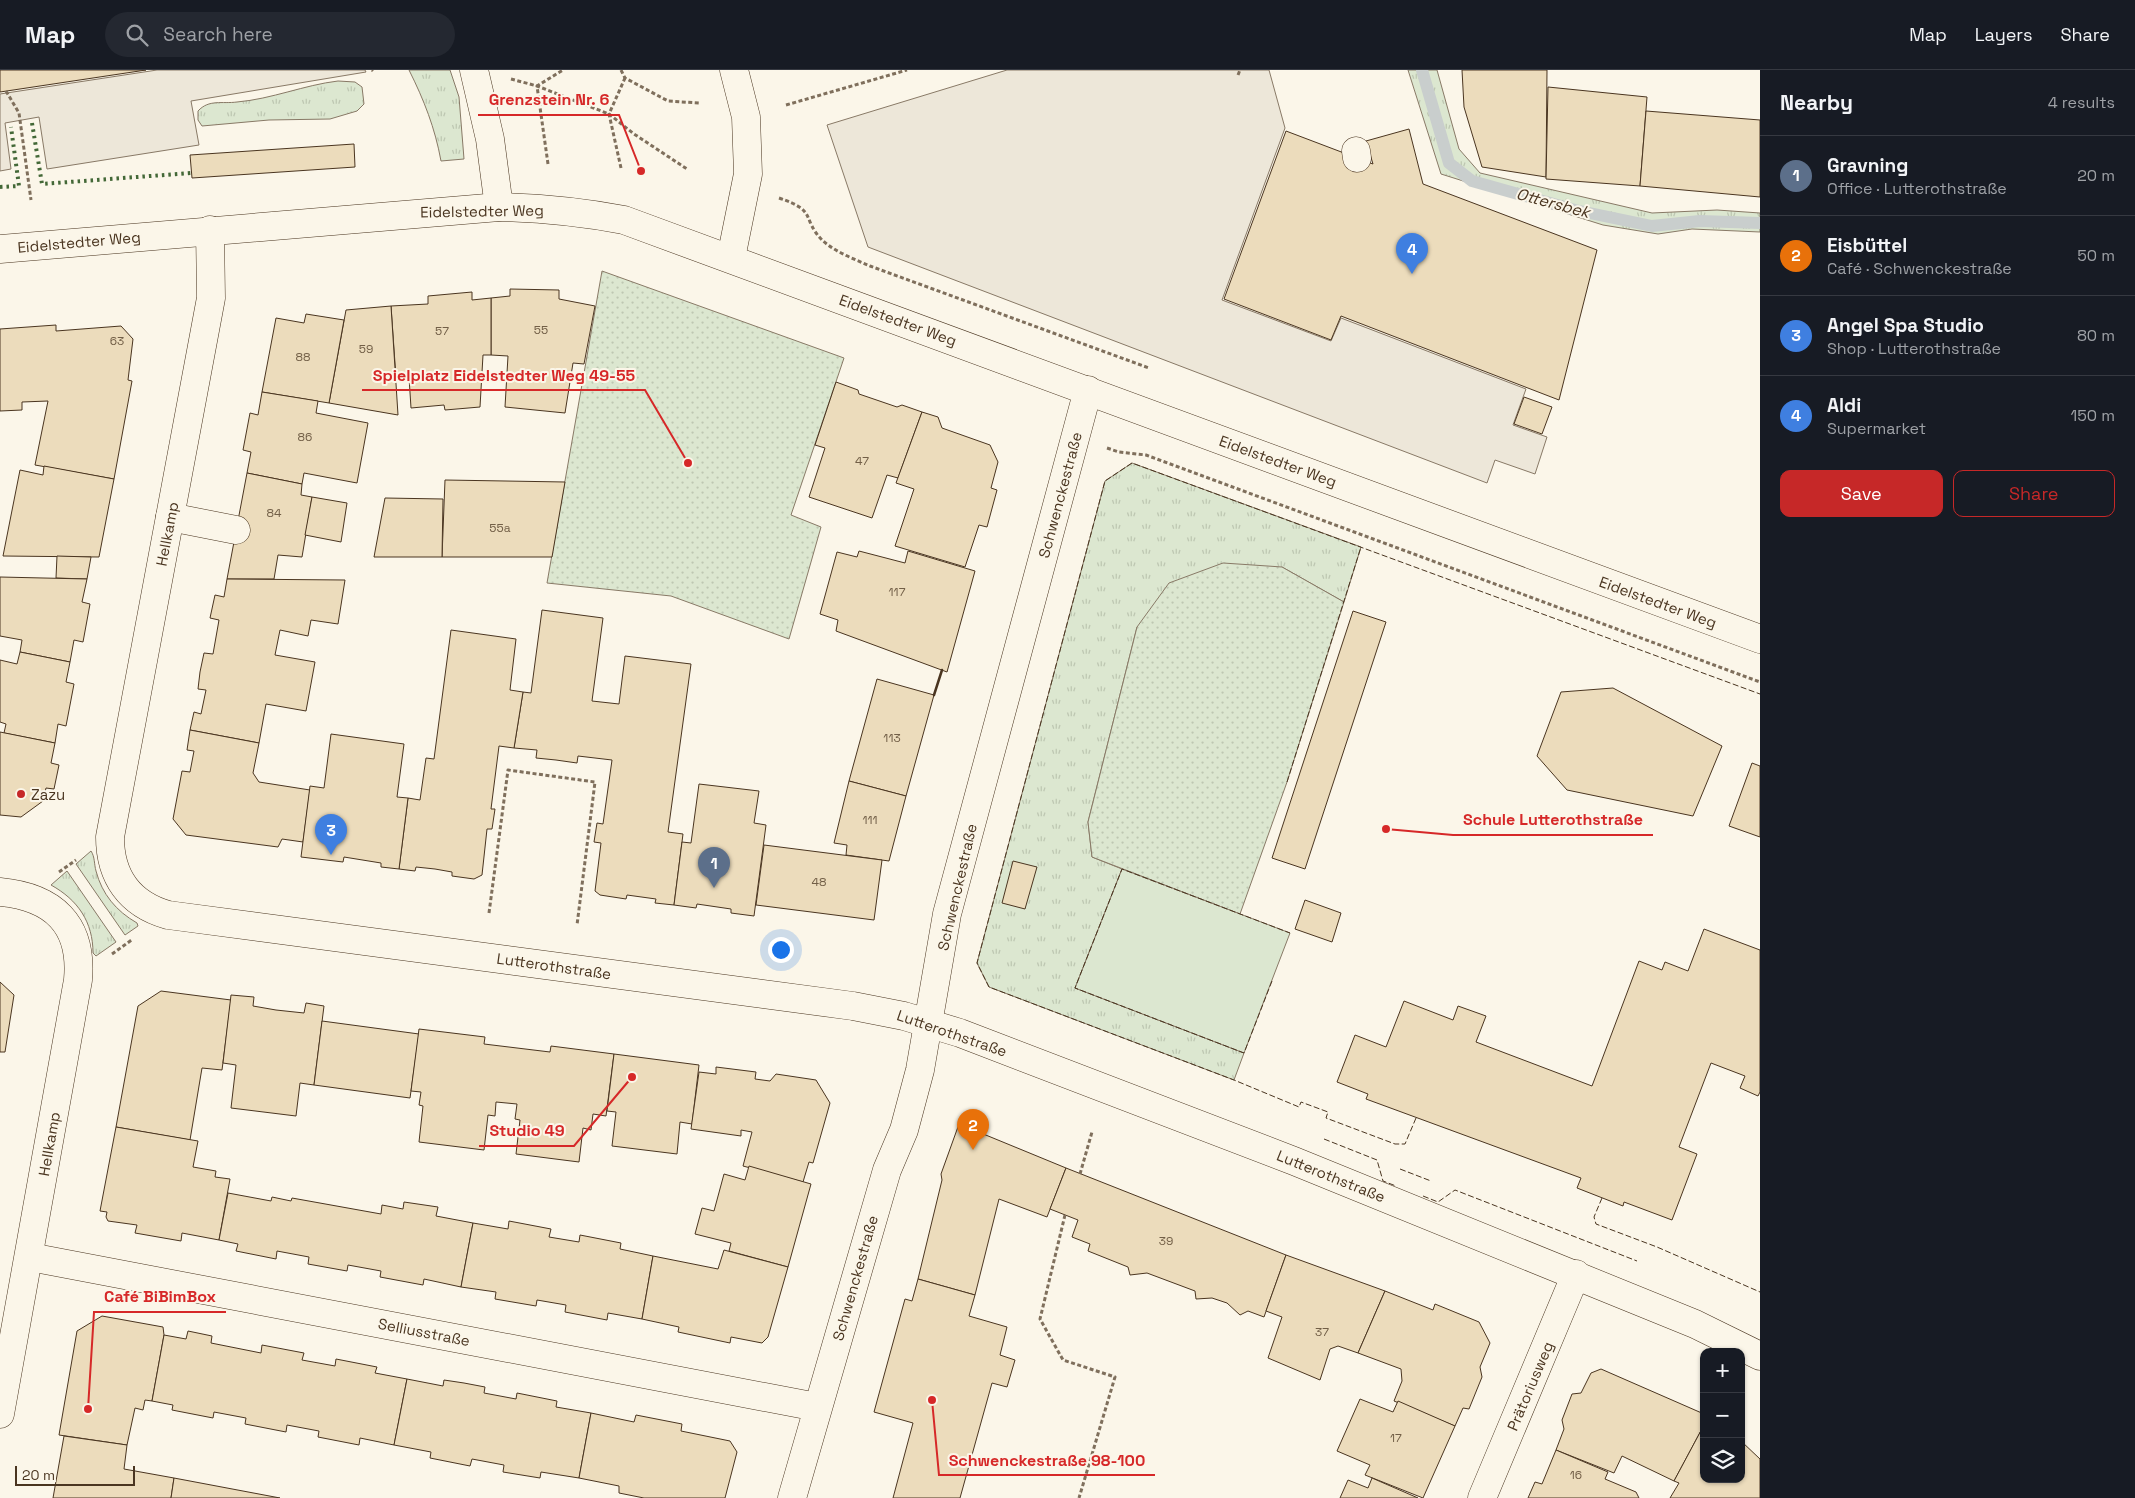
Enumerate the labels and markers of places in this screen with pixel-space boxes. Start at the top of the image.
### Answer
callout: Grenzstein Nr. 6 [478,84,619,115]
pin: 4 [1396,233,1428,274]
callout: Spielplatz Eidelstedter Weg 49-55 [362,359,645,390]
place label: Zazu [31,785,65,804]
marker: Zazu [15,788,27,800]
callout: Schule Lutterothstraße [1453,804,1653,835]
pin: 3 [315,814,347,855]
pin: 1 [698,847,730,888]
pin: 2 [957,1109,989,1150]
callout: Studio 49 [479,1115,574,1146]
callout: Café BiBimBox [94,1281,226,1312]
callout: Schwenckestraße 98-100 [939,1444,1155,1475]

